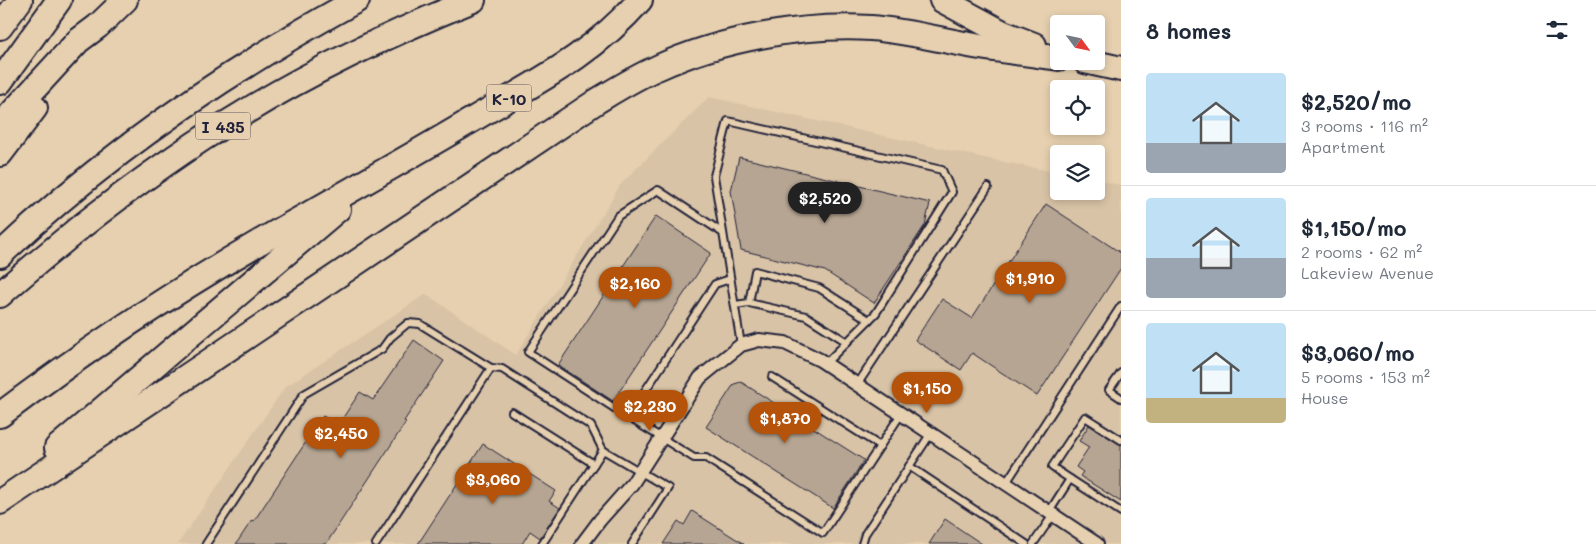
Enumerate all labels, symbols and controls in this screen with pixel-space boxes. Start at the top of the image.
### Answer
north arrow [1050,15,1105,70]
map controls [1050,15,1105,200]
icon: filters [1543,16,1571,44]
text: 8 homes [1146,17,1231,44]
button: locate [1050,80,1105,135]
road number: K-10 [486,85,532,112]
text: $2,520/mo [1301,88,1411,115]
icon: home [1186,93,1246,153]
road number: I 435 [196,112,250,140]
text: 3 rooms · 116 m² [1301,115,1428,136]
text: Apartment [1301,136,1386,157]
button: layers [1050,145,1105,200]
pin: $2,520 [784,182,866,224]
text: $2,520 [799,187,851,208]
text: $1,150/mo [1301,214,1406,241]
icon: home [1186,218,1246,278]
text: 2 rooms · 62 m² [1301,241,1422,262]
pin: $1,910 [989,262,1071,304]
text: Lakeview Avenue [1301,262,1434,283]
pin: $2,160 [594,266,676,309]
text: $1,910 [1006,267,1054,288]
text: $2,160 [610,272,660,293]
text: $3,060/mo [1301,339,1414,366]
icon: home [1186,343,1246,403]
text: 5 rooms · 153 m² [1301,366,1430,387]
pin: $1,150 [886,372,968,414]
text: $1,150 [903,377,951,398]
text: House [1301,387,1348,408]
pin: $2,230 [609,390,691,432]
text: $2,230 [624,395,676,416]
pin: $1,870 [744,402,826,444]
text: $1,870 [759,407,811,428]
pin: $2,450 [300,416,382,459]
text: $2,450 [314,422,368,443]
pin: $3,060 [452,462,534,505]
text: $3,060 [466,468,520,489]

